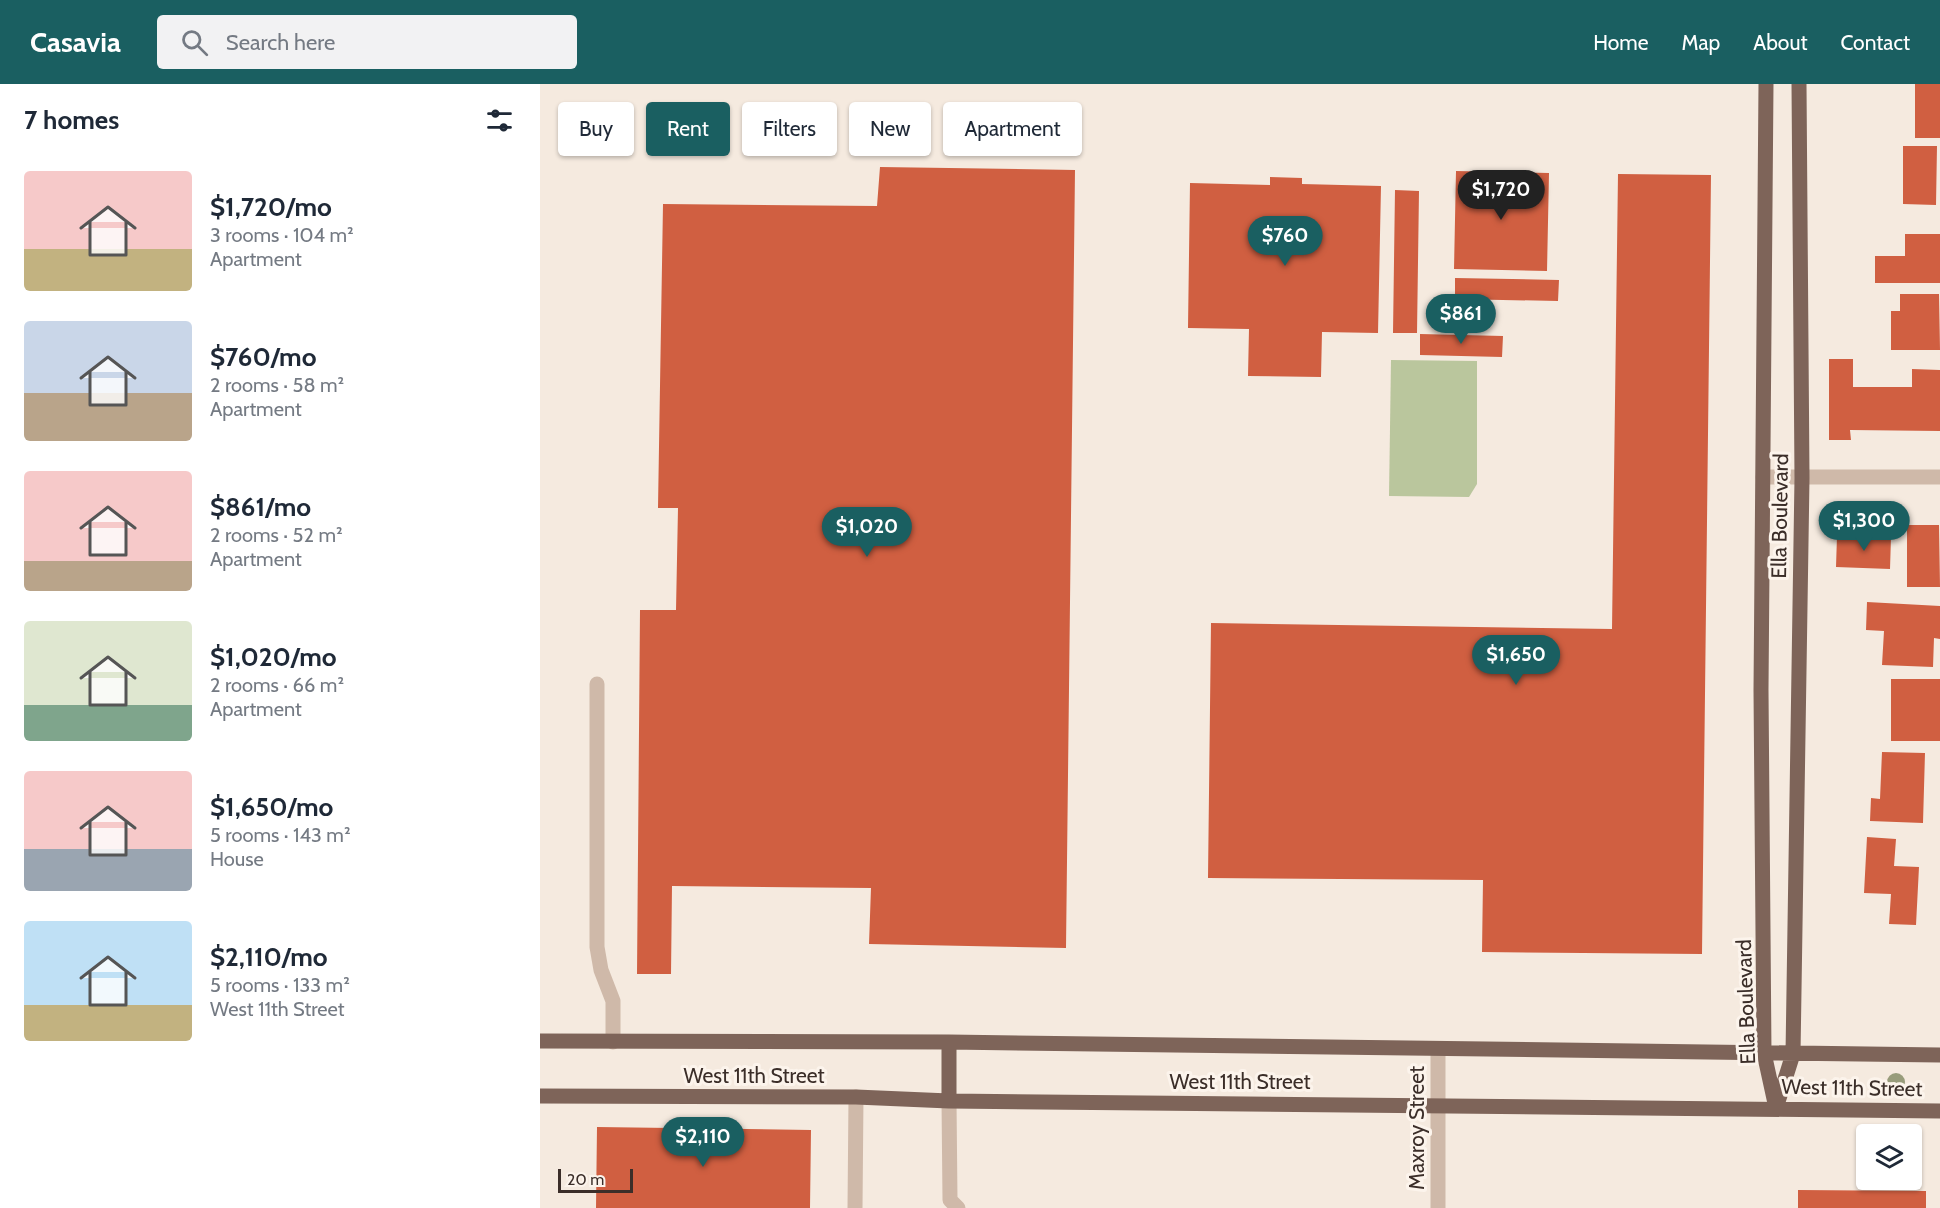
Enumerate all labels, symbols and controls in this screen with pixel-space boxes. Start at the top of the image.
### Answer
search box [157,15,577,69]
text: Casavia [30,25,121,59]
icon: search [178,26,211,59]
text: Search here [226,29,335,56]
text: Home [1593,30,1649,55]
text: Map [1682,30,1720,55]
text: About [1753,30,1807,55]
text: Contact [1840,30,1910,55]
chip: Buy [558,102,634,156]
chip: Rent [646,102,730,156]
chip: Filters [742,102,837,156]
chip: New [849,102,931,156]
chip: Apartment [943,102,1082,156]
text: 7 homes [24,104,119,136]
icon: filters [483,104,516,137]
pin: $1,720 [1452,170,1550,221]
text: $1,720 [1472,177,1530,201]
text: $1,720/mo [210,191,332,223]
icon: home [72,195,144,267]
pin: $760 [1249,216,1321,267]
text: 3 rooms · 104 m² [210,223,354,247]
text: $760 [1262,223,1308,247]
text: Apartment [210,247,302,271]
pin: $861 [1425,294,1497,345]
text: $861 [1440,301,1482,325]
text: $760/mo [210,341,316,373]
icon: home [72,345,144,417]
text: 2 rooms · 58 m² [210,373,344,397]
text: Apartment [210,397,302,421]
street label: Ella Boulevard [1766,453,1793,579]
text: $861/mo [210,491,311,523]
icon: home [72,495,144,567]
pin: $1,300 [1815,501,1913,552]
pin: $1,020 [818,507,916,558]
text: $1,300 [1833,508,1895,532]
text: $1,020 [836,514,898,538]
text: 2 rooms · 52 m² [210,523,343,547]
text: Apartment [210,547,302,571]
pin: $1,650 [1467,635,1565,686]
text: $1,020/mo [210,641,337,673]
text: $1,650 [1486,642,1546,666]
icon: home [72,645,144,717]
text: 2 rooms · 66 m² [210,673,344,697]
text: Apartment [210,697,302,721]
text: $1,650/mo [210,791,333,823]
icon: home [72,795,144,867]
text: 5 rooms · 143 m² [210,823,351,847]
text: House [210,847,264,871]
street label: Ella Boulevard [1731,939,1760,1065]
text: $2,110/mo [210,941,328,973]
icon: home [72,945,144,1017]
text: 5 rooms · 133 m² [210,973,350,997]
text: West 11th Street [210,997,344,1021]
street label: West 11th Street [683,1063,825,1088]
street label: Maxroy Street [1404,1066,1429,1190]
street label: West 11th Street [1169,1069,1311,1094]
street label: West 11th Street [1781,1074,1923,1101]
pin: $2,110 [654,1117,752,1168]
text: $2,110 [675,1124,731,1148]
map controls [1856,1124,1922,1190]
button: layers [1856,1124,1922,1190]
scale bar [558,1166,633,1194]
text: 20 m [567,1170,604,1189]

